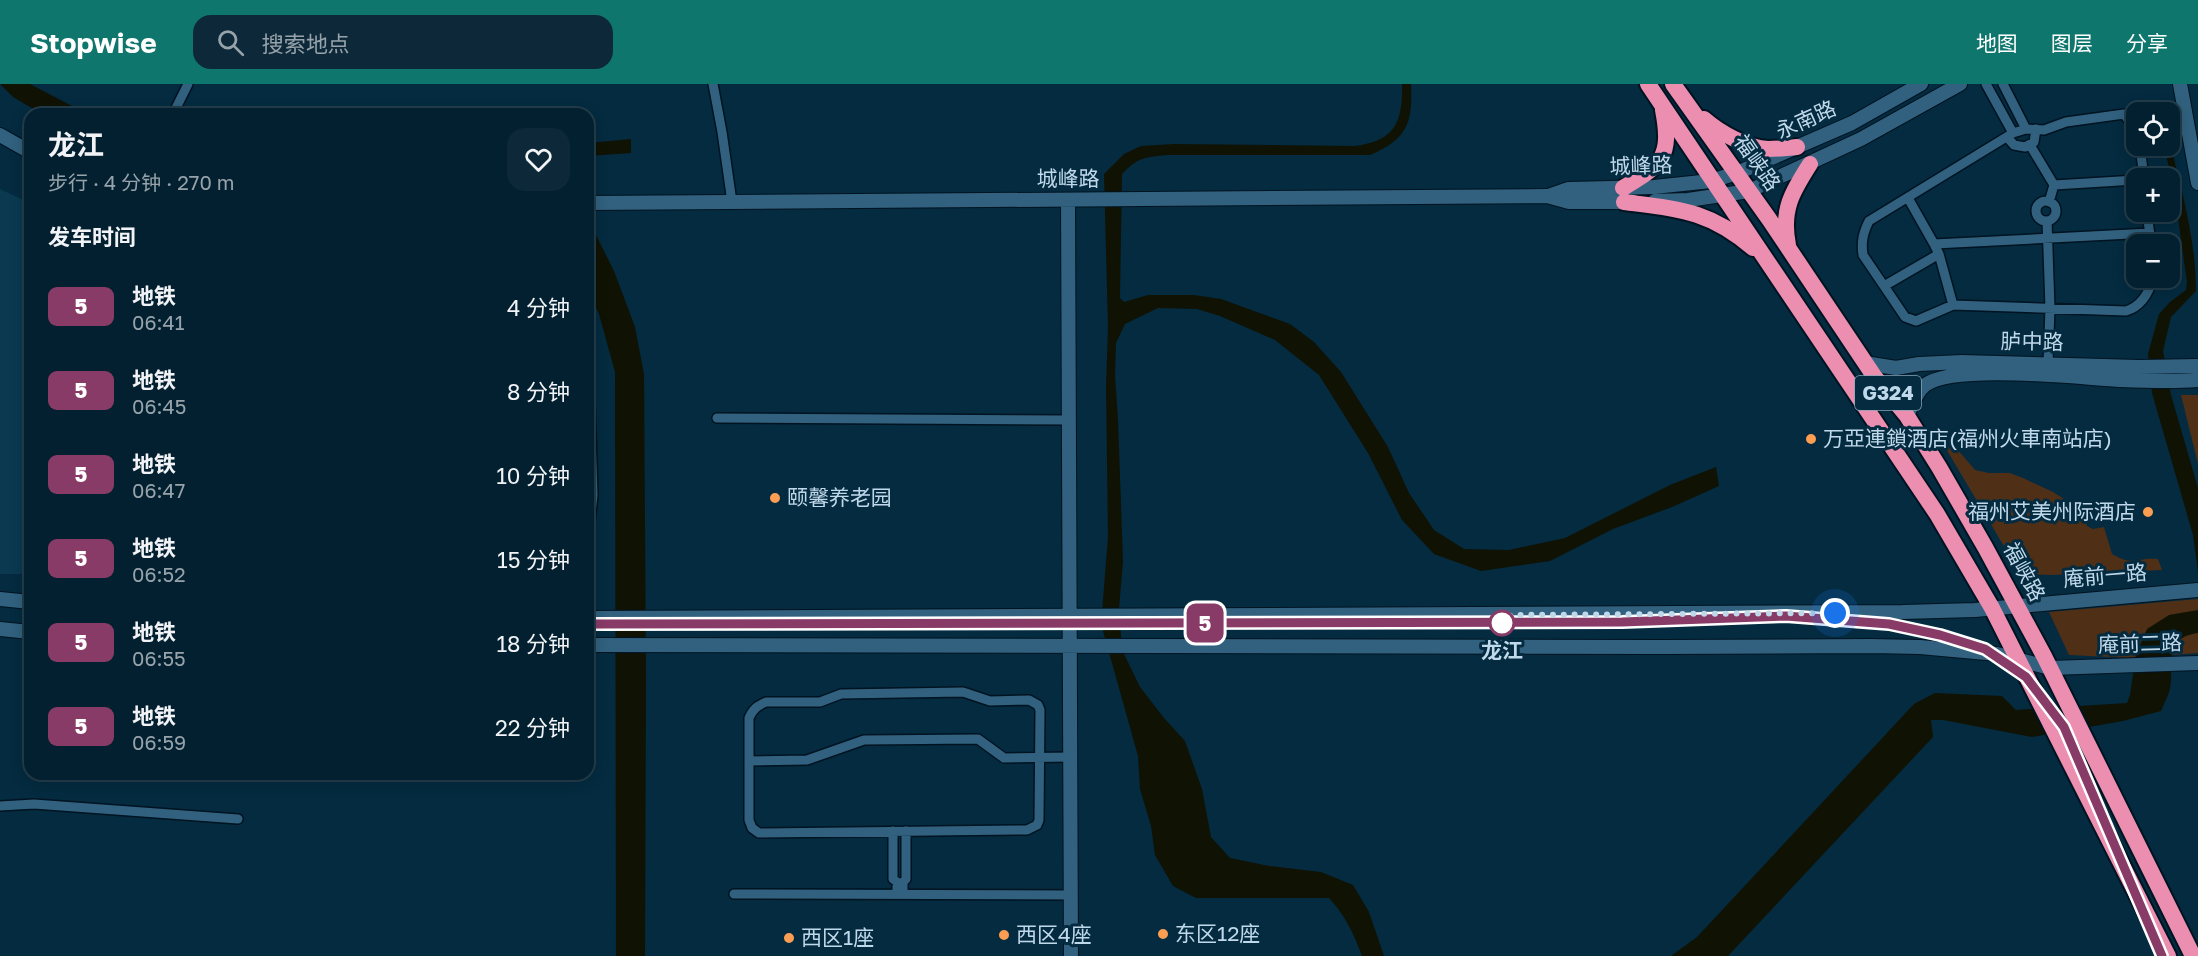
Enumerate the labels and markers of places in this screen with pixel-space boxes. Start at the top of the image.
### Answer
place label: 万亞連鎖酒店(福州火車南站店) [1823,425,2112,451]
marker: 万亞連鎖酒店(福州火車南站店) [1804,432,1818,446]
place label: 颐馨养老园 [787,484,892,510]
marker: 颐馨养老园 [768,491,782,505]
place label: 福州艾美州际酒店 [1968,498,2136,524]
marker: 福州艾美州际酒店 [2141,505,2155,519]
marker: 龙江 [1489,610,1515,636]
place label: 龙江 [1481,637,1523,663]
place label: 东区12座 [1175,920,1260,946]
place label: 西区4座 [1016,921,1092,947]
place label: 西区1座 [801,924,874,950]
marker: 东区12座 [1156,927,1170,941]
marker: 西区4座 [997,928,1011,942]
marker: 西区1座 [782,931,796,945]

